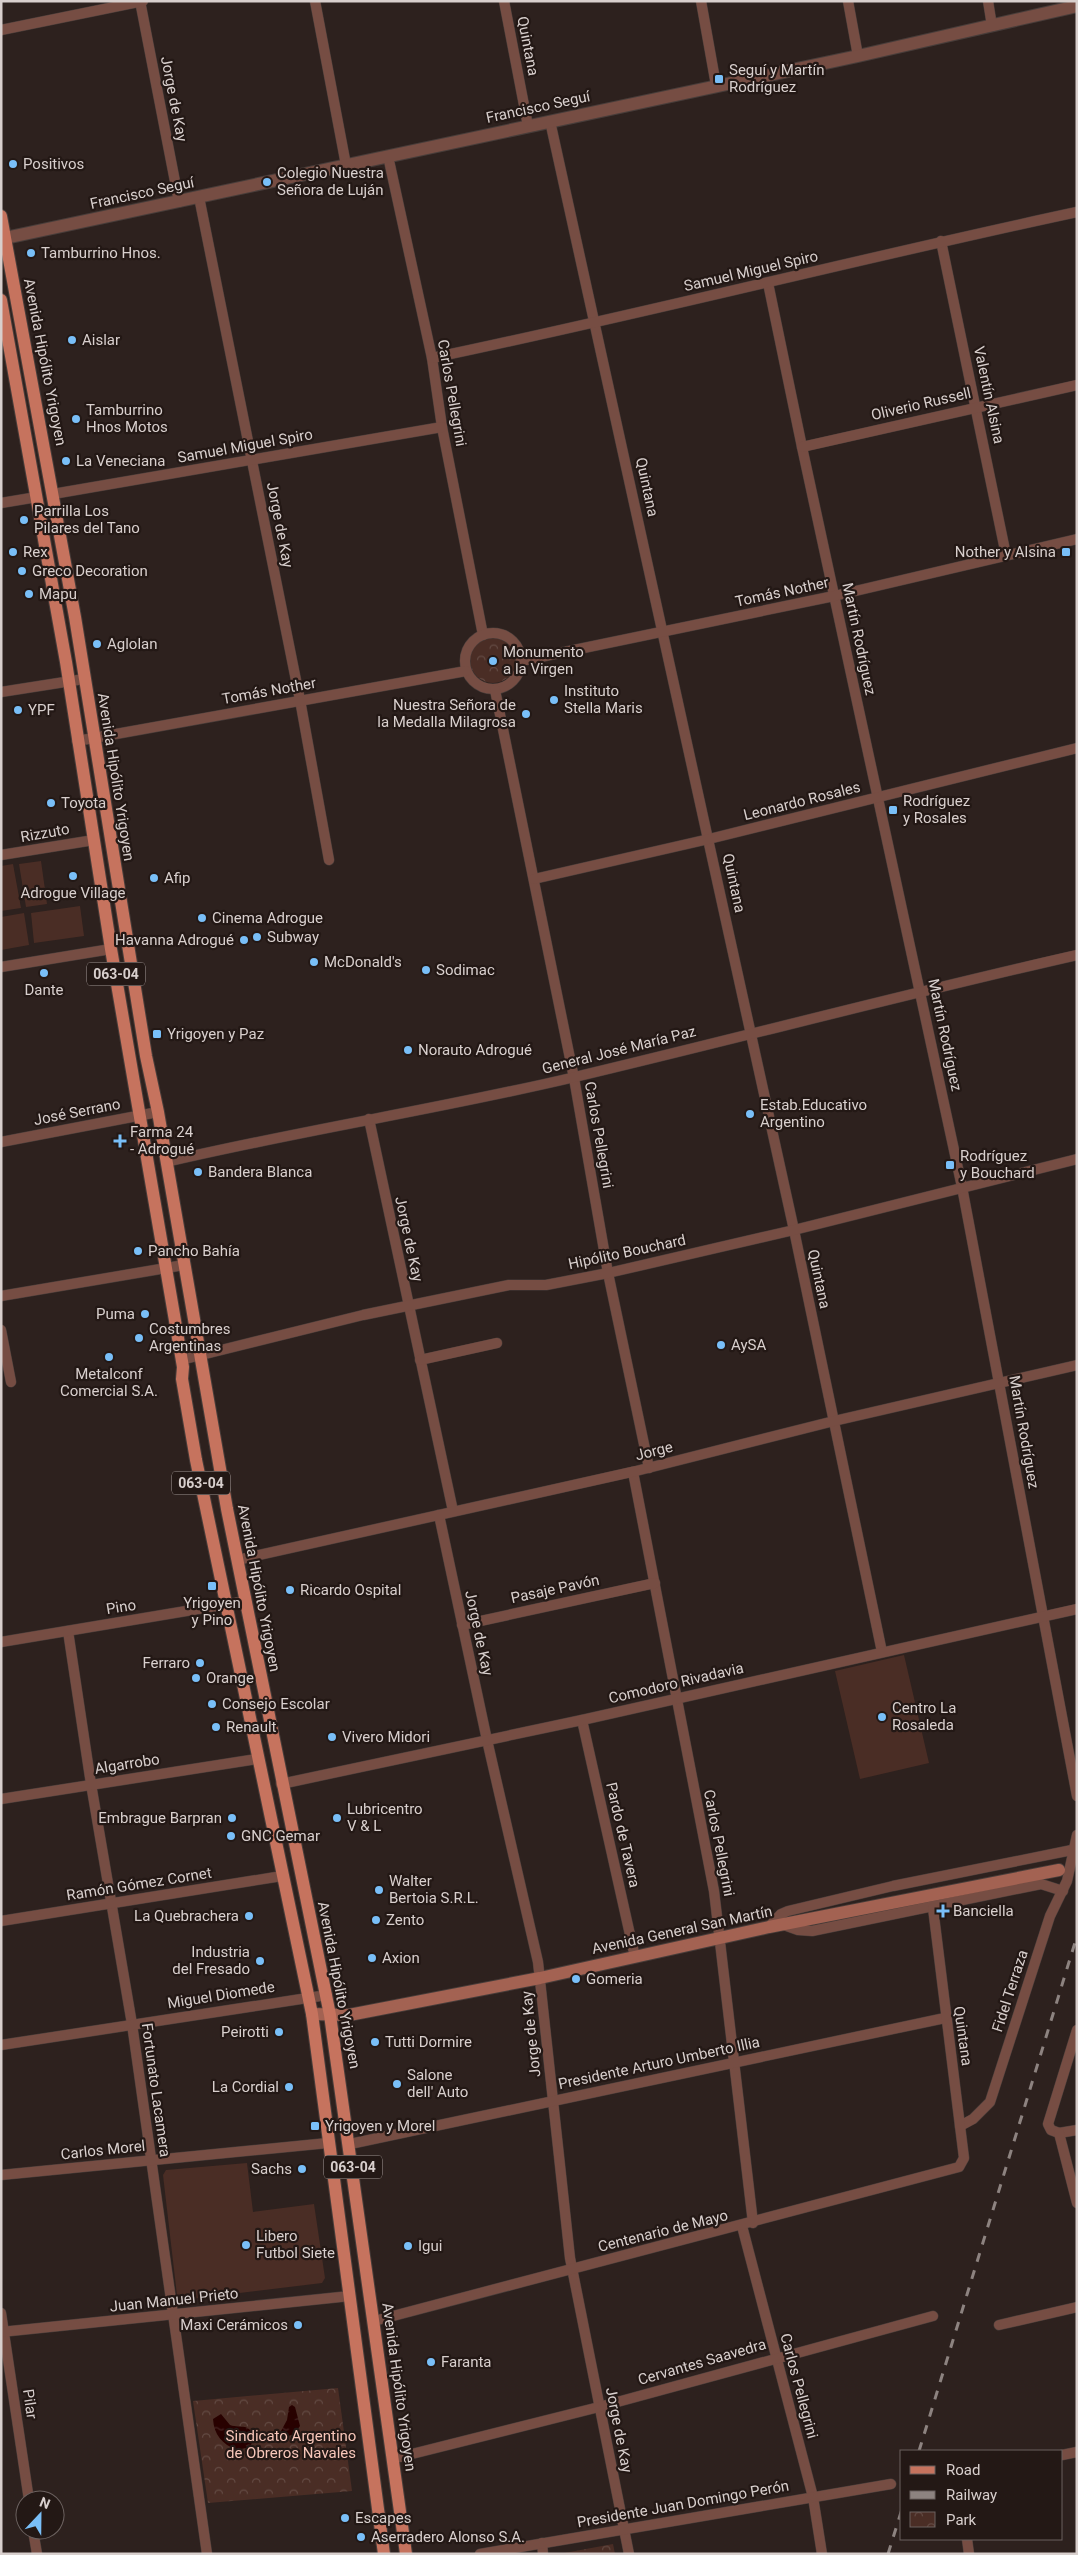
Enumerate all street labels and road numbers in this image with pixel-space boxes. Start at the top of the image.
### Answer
street label: Quintana [513,15,543,77]
street label: Jorge de Kay [157,55,191,143]
street label: Francisco Seguí [484,87,593,127]
street label: Francisco Seguí [88,173,197,213]
street label: Samuel Miguel Spiro [682,247,820,295]
street label: Avenida Hipólito Yrigoyen [20,277,70,447]
street label: Carlos Pellegrini [434,338,470,448]
street label: Valentín Alsina [970,345,1008,445]
street label: Oliverio Russell [869,384,973,424]
street label: Samuel Miguel Spiro [176,425,314,467]
street label: Quintana [632,456,662,518]
street label: Jorge de Kay [263,481,297,569]
street label: Tomás Nother [734,573,830,611]
street label: Martín Rodríguez [838,581,880,697]
street label: Tomás Nother [221,674,317,708]
street label: Avenida Hipólito Yrigoyen [94,692,138,862]
street label: Leonardo Rosales [742,778,862,824]
street label: Rizzuto [19,820,71,846]
street label: Quintana [719,852,749,914]
road number: 063-04 [87,962,145,986]
street label: Martín Rodríguez [924,977,966,1093]
street label: General José María Paz [540,1022,698,1078]
street label: Carlos Pellegrini [581,1080,617,1190]
street label: José Serrano [32,1095,122,1129]
street label: Jorge de Kay [391,1195,427,1283]
street label: Hipólito Bouchard [567,1231,687,1273]
street label: Quintana [804,1248,834,1310]
street label: Martín Rodríguez [1005,1374,1043,1490]
street label: Jorge [633,1438,675,1464]
road number: 063-04 [172,1472,230,1495]
street label: Avenida Hipólito Yrigoyen [234,1503,284,1673]
street label: Pasaje Pavón [509,1571,601,1607]
street label: Jorge de Kay [461,1589,497,1677]
street label: Pino [105,1596,137,1618]
street label: Comodoro Rivadavia [607,1659,745,1707]
street label: Algarrobo [93,1750,161,1778]
street label: Pardo de Tavera [602,1781,644,1889]
street label: Carlos Pellegrini [700,1788,738,1898]
street label: Ramón Gómez Cornet [65,1864,213,1904]
street label: Avenida Hipólito Yrigoyen [314,1900,364,2070]
street label: Avenida General San Martín [590,1902,774,1958]
street label: Fidel Terraza [988,1948,1032,2034]
street label: Miguel Diomede [166,1978,276,2012]
street label: Jorge de Kay [518,1990,544,2078]
street label: Quintana [950,2005,976,2067]
street label: Fortunato Lacamera [138,2022,174,2158]
street label: Presidente Arturo Umberto Illia [557,2033,761,2093]
street label: Carlos Morel [60,2137,146,2163]
road number: 063-04 [324,2156,382,2178]
street label: Centenario de Mayo [596,2206,730,2256]
street label: Juan Manuel Prieto [109,2284,239,2316]
street label: Avenida Hipólito Yrigoyen [378,2302,420,2472]
street label: Carlos Pellegrini [776,2331,822,2441]
street label: Cervantes Saavedra [636,2335,768,2389]
street label: Jorge de Kay [602,2386,636,2474]
street label: Pilar [19,2388,41,2420]
street label: Presidente Juan Domingo Perón [576,2476,790,2532]

